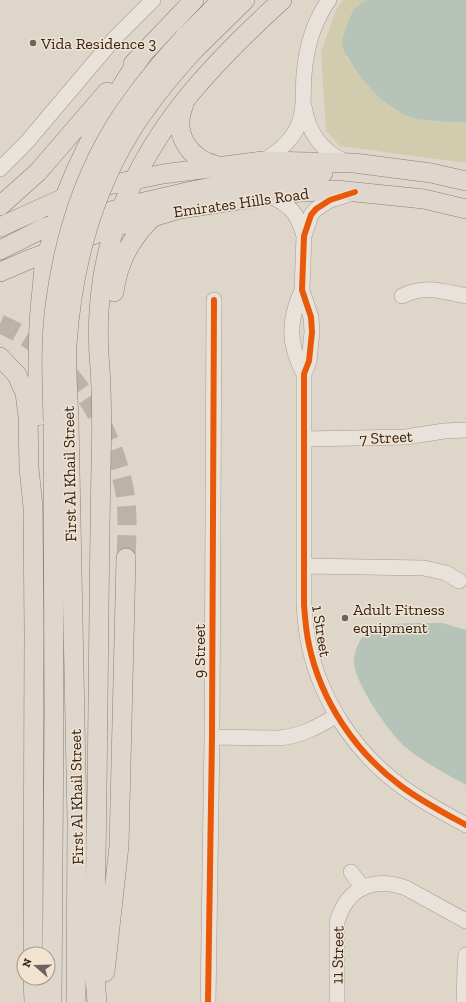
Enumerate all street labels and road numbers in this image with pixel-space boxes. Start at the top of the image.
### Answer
street label: Emirates Hills Road [172,184,310,221]
street label: First Al Khail Street [59,406,80,542]
street label: 7 Street [359,427,413,448]
street label: 1 Street [308,604,335,658]
street label: 9 Street [190,624,209,678]
street label: First Al Khail Street [66,729,87,865]
street label: 11 Street [327,926,348,984]

